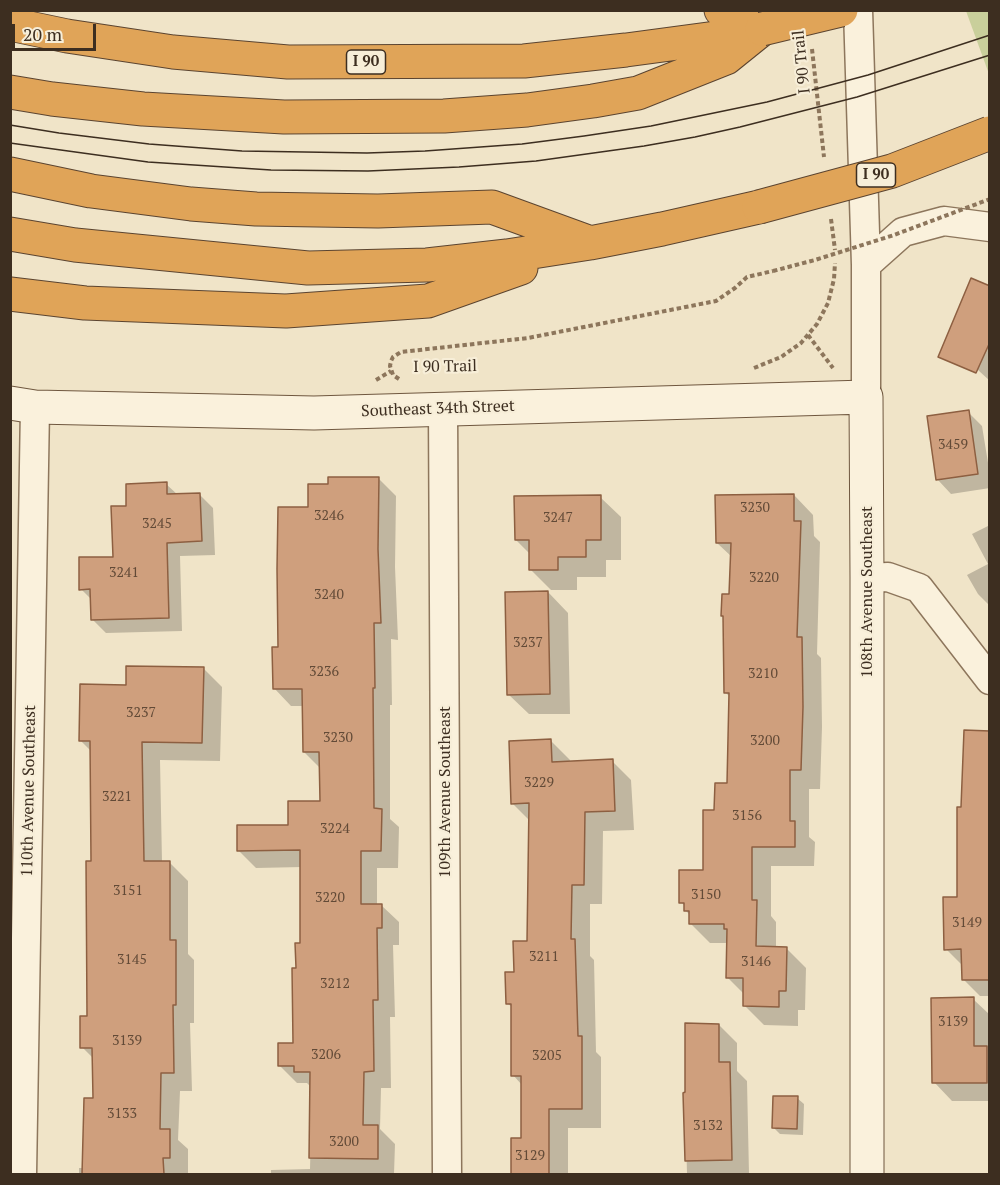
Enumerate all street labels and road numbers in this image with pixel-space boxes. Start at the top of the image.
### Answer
street label: I 90 Trail [789,29,815,95]
road number: I 90 [346,50,386,74]
road number: I 90 [856,163,896,187]
street label: I 90 Trail [413,357,477,377]
street label: Southeast 34th Street [361,397,515,421]
street label: 108th Avenue Southeast [857,506,877,678]
street label: 110th Avenue Southeast [18,705,40,877]
street label: 109th Avenue Southeast [435,706,455,878]

